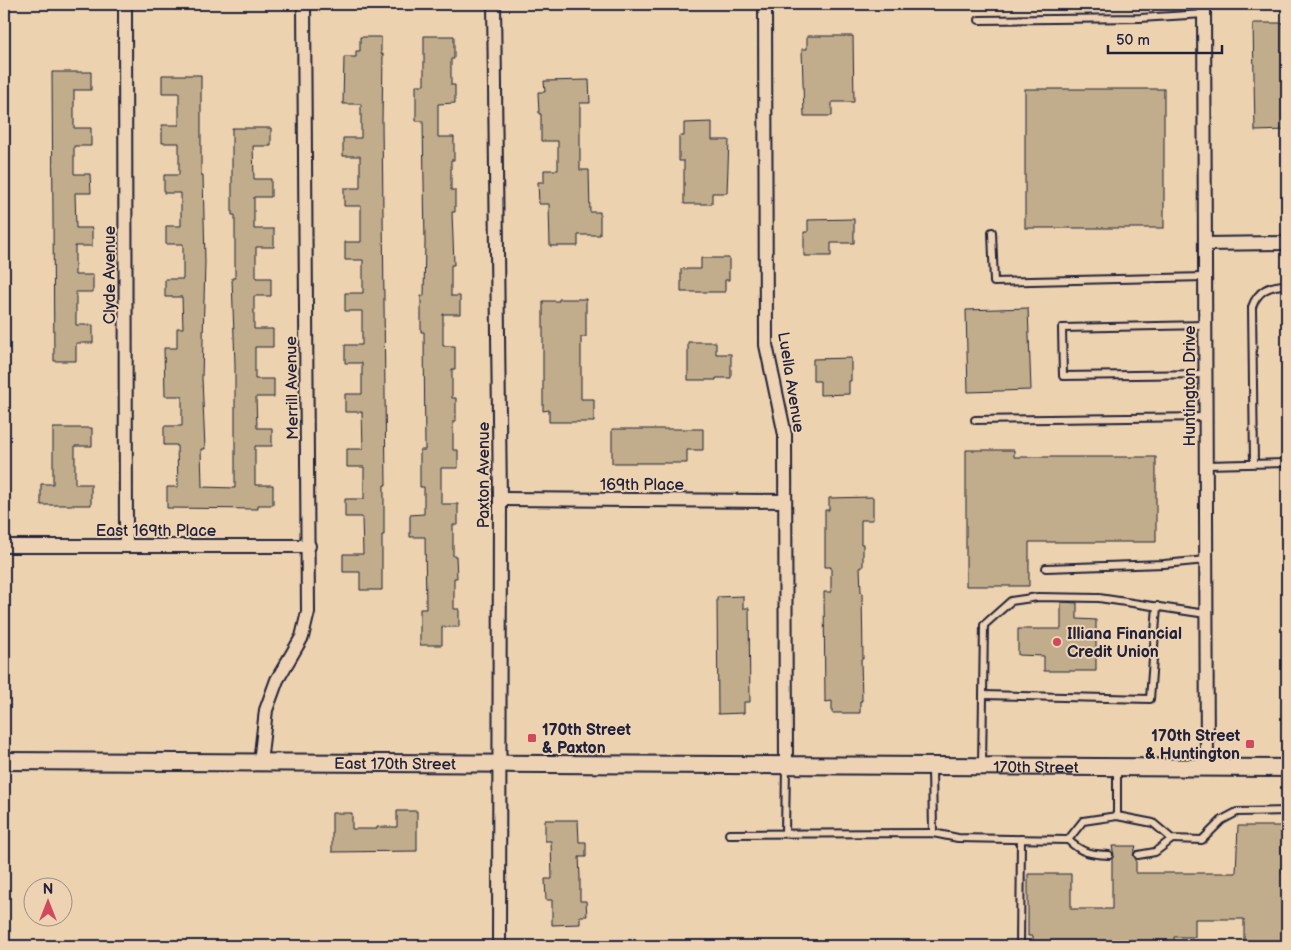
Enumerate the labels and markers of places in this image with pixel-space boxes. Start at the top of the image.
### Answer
place label: Illiana Financial Credit Union [1067,625,1182,662]
marker: Illiana Financial Credit Union [1051,636,1063,648]
place label: 170th Street & Paxton [542,721,631,758]
place label: 170th Street & Huntington [1145,727,1241,764]
marker: 170th Street & Paxton [526,732,538,744]
marker: 170th Street & Huntington [1244,738,1256,750]

